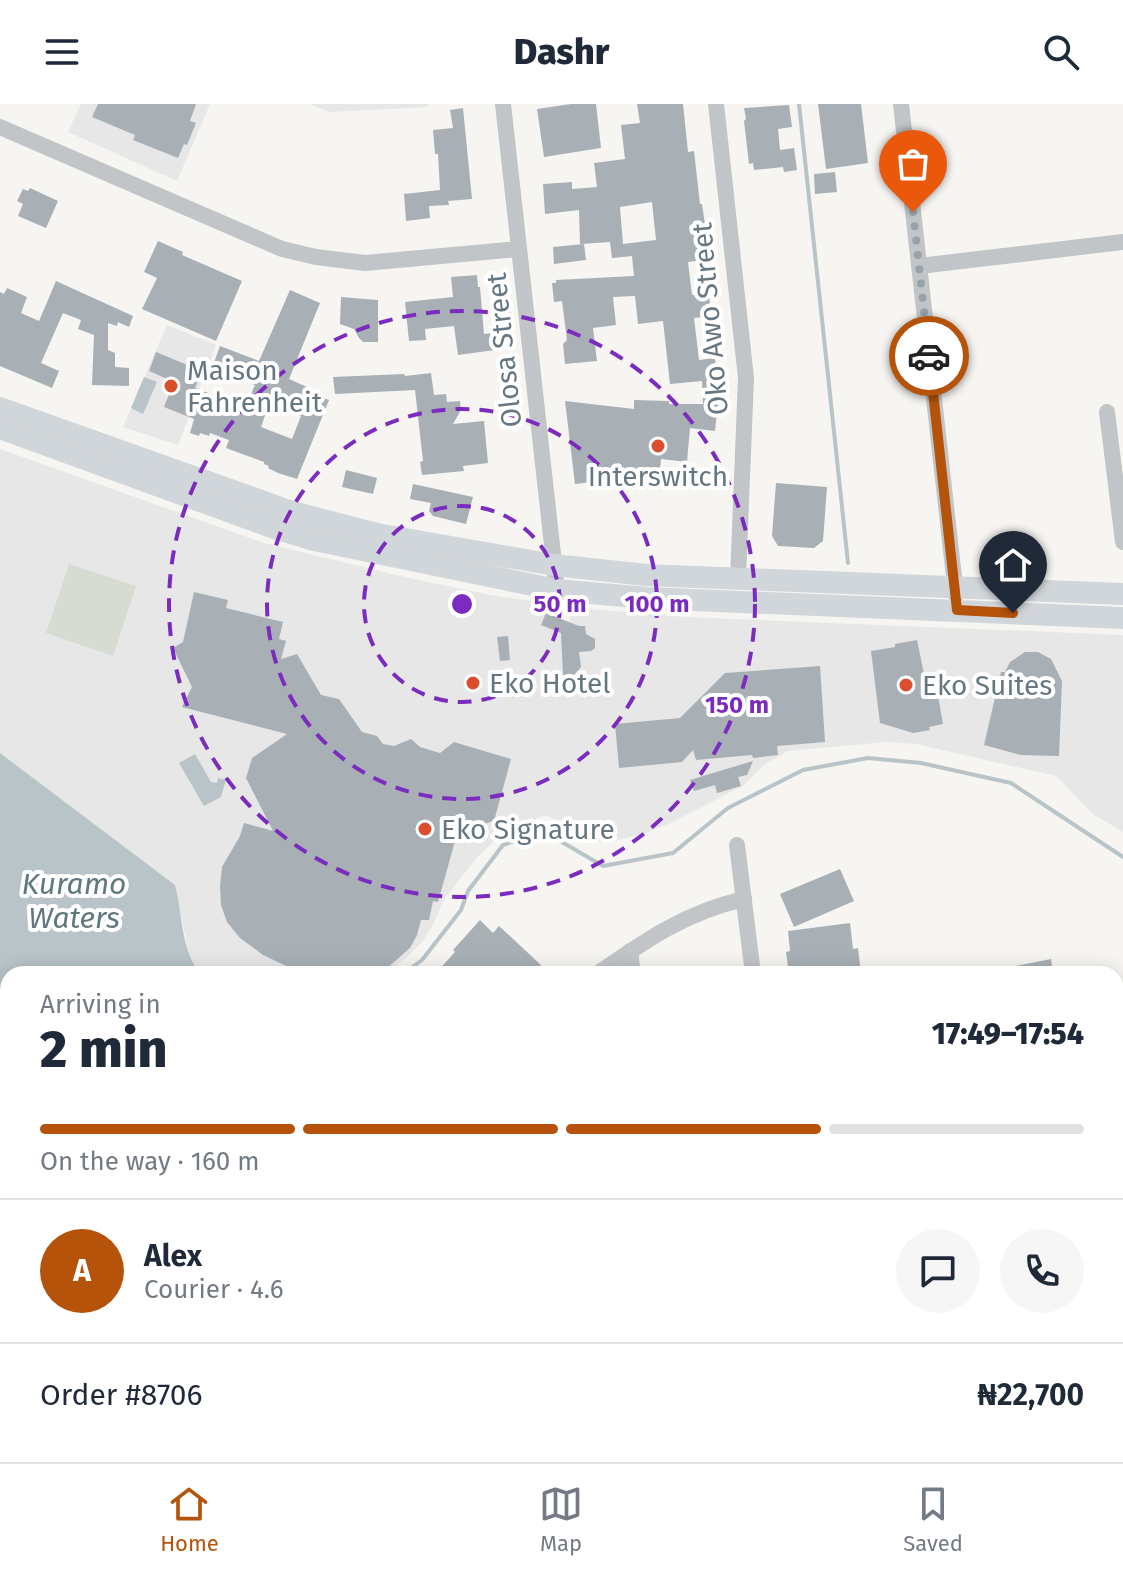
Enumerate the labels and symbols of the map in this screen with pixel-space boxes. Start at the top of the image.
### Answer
pin [879,130,947,212]
street label: Oko Awo Street [685,220,735,417]
street label: Olosa Street [479,270,529,429]
courier [889,316,969,396]
place label: Maison Fahrenheit [187,354,323,419]
marker: Maison Fahrenheit [162,377,180,395]
marker: Interswitch [649,437,667,455]
place label: Interswitch [588,460,728,493]
pin [979,531,1047,613]
centre of rings [448,590,476,618]
text: 50 m [534,590,586,618]
text: 100 m [624,590,690,618]
place label: Eko Hotel [489,667,610,700]
place label: Eko Suites [922,669,1052,702]
marker: Eko Hotel [464,674,482,692]
marker: Eko Suites [897,676,915,694]
text: 150 m [705,691,769,719]
place label: Eko Signature [441,813,615,846]
marker: Eko Signature [416,820,434,838]
water label: Kuramo Waters [22,866,126,936]

